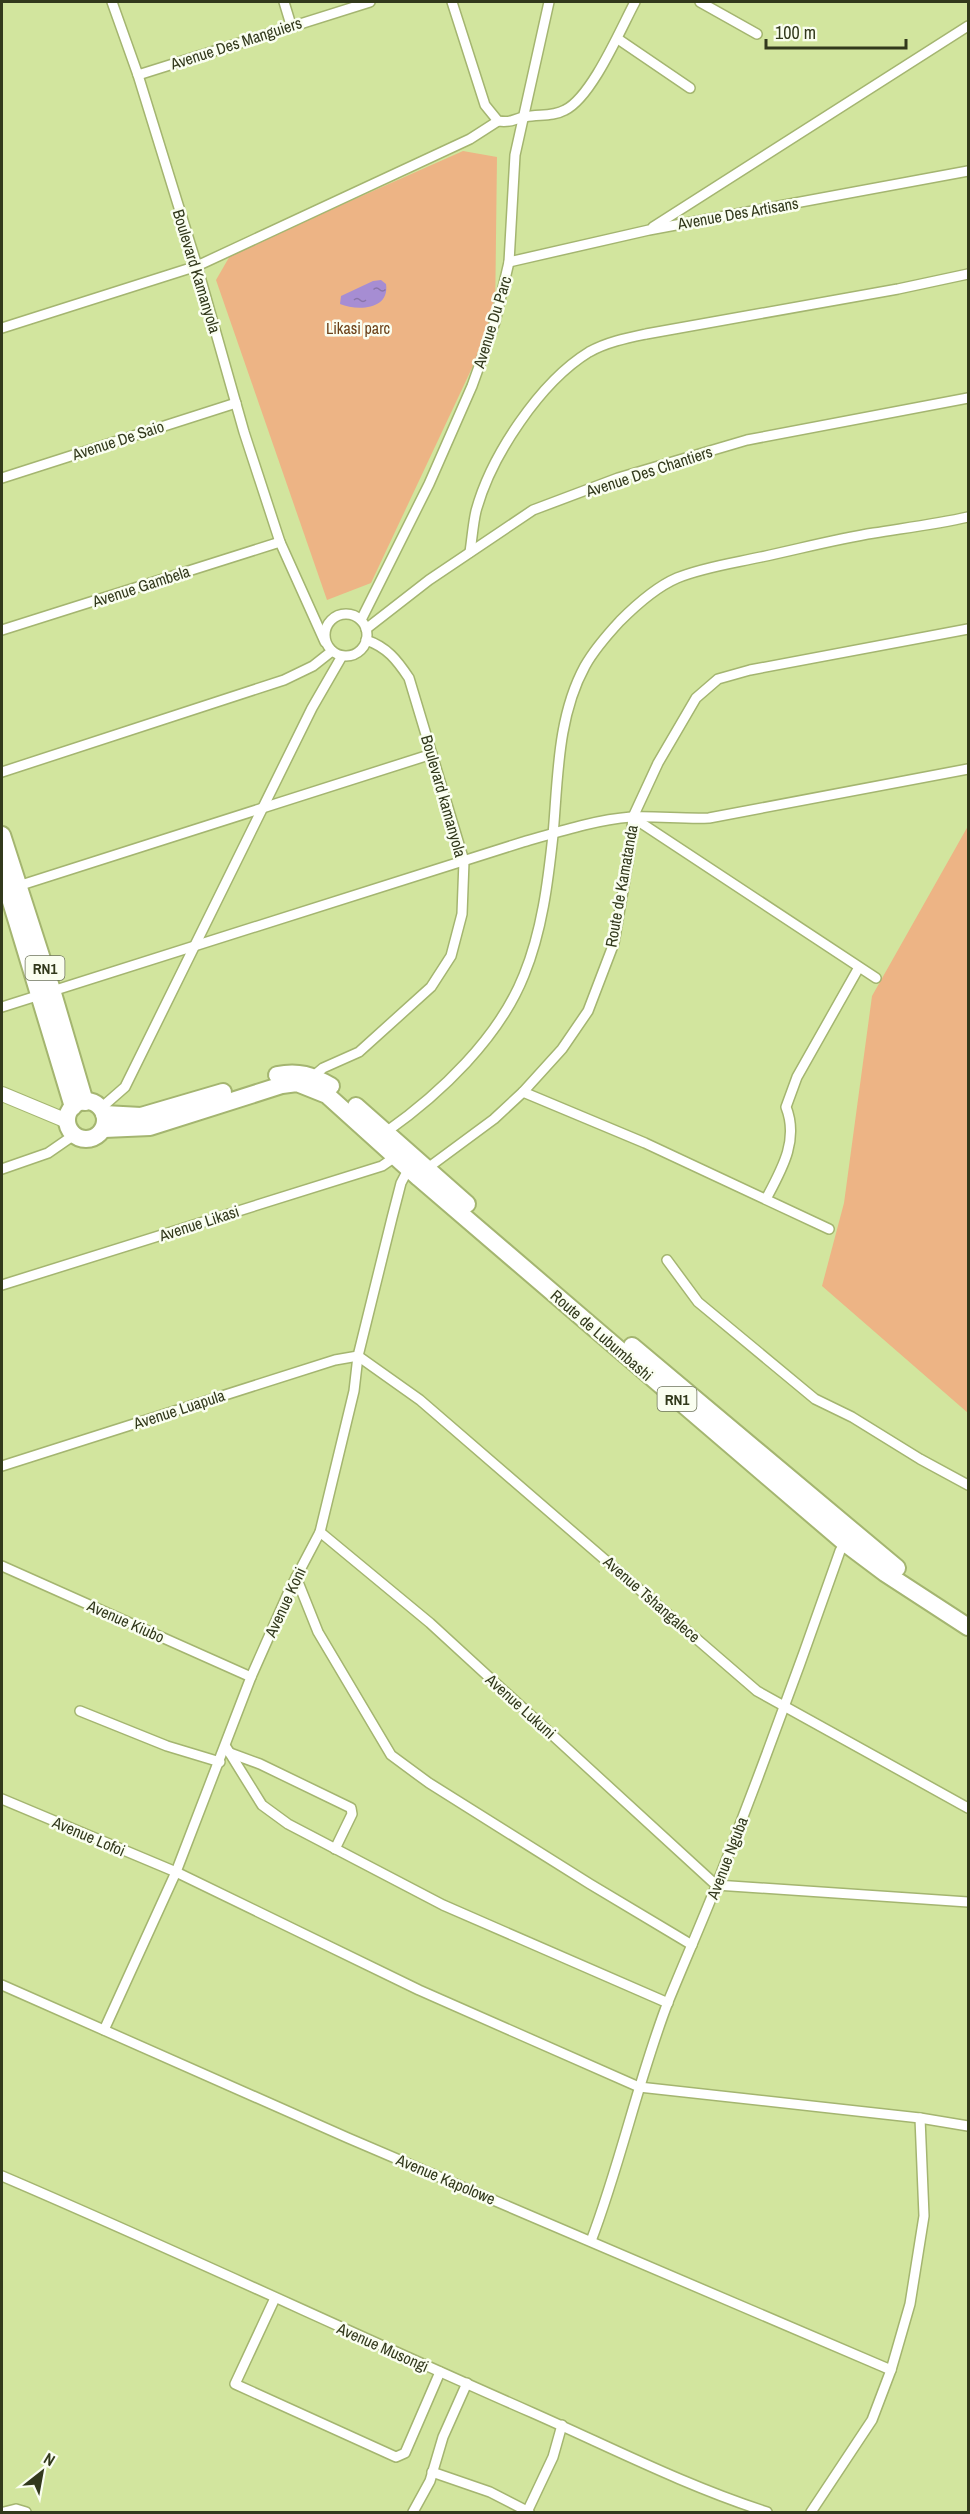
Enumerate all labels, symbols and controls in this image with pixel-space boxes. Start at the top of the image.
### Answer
street label: Avenue Des Manguiers [167,11,304,75]
scale bar [766,12,906,50]
text: 100 m [775,20,816,45]
street label: Avenue Des Artisans [675,192,800,235]
street label: Boulevard Kamanyola [168,206,226,336]
street label: Avenue Du Parc [467,273,517,372]
park label: Likasi parc [326,317,391,339]
street label: Avenue De Saio [68,415,167,466]
street label: Avenue Des Chantiers [582,440,715,502]
street label: Avenue Gambela [89,560,193,612]
street label: Boulevard kamanyola [416,732,472,860]
street label: Route de Kamatanda [599,822,643,949]
road number: RN1 [26,956,64,980]
street label: Avenue Likasi [155,1200,242,1247]
street label: Route de Lubumbashi [546,1284,658,1386]
street label: Avenue Luapula [130,1384,228,1434]
road number: RN1 [658,1387,696,1411]
street label: Avenue Tshangalece [598,1550,705,1647]
street label: Avenue Koni [259,1563,311,1642]
street label: Avenue Kiubo [83,1594,168,1648]
street label: Avenue Lukuni [480,1668,561,1743]
street label: Avenue Lofoi [48,1810,129,1861]
street label: Avenue Nguba [701,1813,753,1903]
street label: Avenue Kapolowe [392,2148,499,2210]
street label: Avenue Musongi [333,2317,432,2377]
north arrow [12,2442,72,2502]
text: N [40,2447,59,2471]

